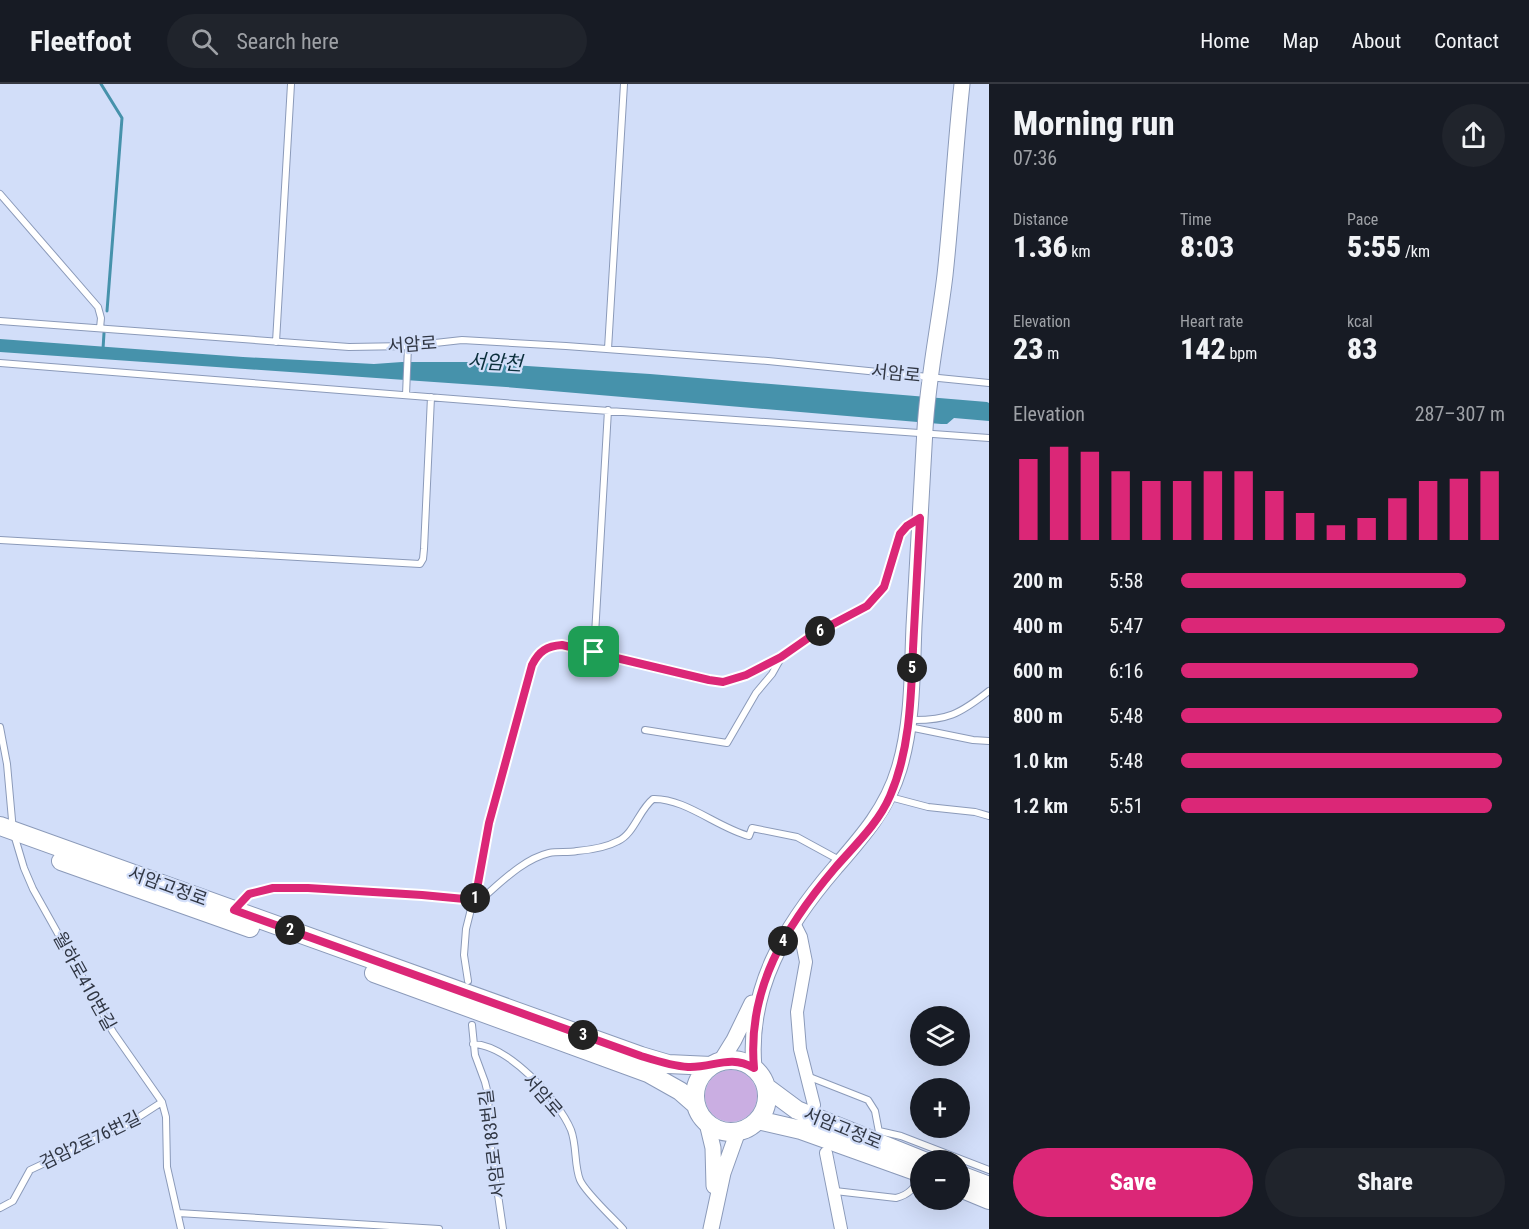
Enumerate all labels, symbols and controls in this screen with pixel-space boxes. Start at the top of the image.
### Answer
search box [167,14,587,68]
text: Fleetfoot [30,25,131,58]
icon: search [188,25,221,58]
text: Search here [236,29,339,54]
text: Home [1200,29,1250,53]
text: Map [1283,29,1319,53]
text: About [1352,29,1401,53]
text: Contact [1434,29,1499,53]
text: Morning run [1013,104,1175,143]
button: share [1442,104,1505,167]
text: 07:36 [1013,146,1057,170]
text: Distance [1013,210,1068,229]
text: Time [1180,210,1212,229]
text: Pace [1347,210,1378,229]
text: 1.36 [1013,229,1068,264]
text: 8:03 [1180,229,1234,264]
text: 5:55 [1347,229,1401,264]
text: km [1068,242,1091,261]
text: /km [1401,242,1430,261]
text: Elevation [1013,312,1071,331]
text: Heart rate [1180,312,1243,331]
text: kcal [1347,312,1373,331]
text: 23 [1013,331,1044,366]
text: 142 [1180,331,1226,366]
text: 83 [1347,331,1378,366]
street label: 서암로 [386,332,438,356]
text: m [1044,344,1059,363]
text: bpm [1226,344,1257,363]
water label: 서암천 [467,349,526,376]
street label: 서암로 [870,360,922,386]
text: Elevation [1013,402,1085,426]
text: 287–307 m [1415,402,1505,426]
text: 200 m [1013,569,1063,593]
text: 5:58 [1109,569,1143,593]
text: 400 m [1013,614,1063,638]
text: 5:47 [1109,614,1143,638]
pin: 6 [805,616,835,646]
text: 6 [816,621,824,640]
pin [568,626,619,677]
icon: arrive [577,635,610,668]
pin: 5 [897,653,927,683]
text: 5 [908,658,916,677]
text: 600 m [1013,659,1063,683]
text: 6:16 [1109,659,1143,683]
text: 800 m [1013,704,1063,728]
text: 5:48 [1109,704,1143,728]
text: 1.0 km [1013,749,1068,773]
text: 5:48 [1109,749,1143,773]
text: 1.2 km [1013,794,1068,818]
text: 5:51 [1109,794,1143,818]
street label: 서암고정로 [125,862,211,910]
pin: 1 [460,883,490,913]
text: 1 [471,888,479,907]
pin: 2 [275,915,305,945]
text: 2 [286,920,294,939]
pin: 4 [768,926,798,956]
street label: 월하로410번길 [49,928,121,1034]
text: 4 [779,931,787,950]
map controls [910,1006,970,1210]
button: layers [910,1006,970,1066]
pin: 3 [568,1020,598,1050]
text: 3 [579,1025,587,1044]
street label: 서암로 [519,1069,567,1121]
button: + [910,1078,970,1138]
street label: 서암로183번길 [475,1088,509,1200]
street label: 서암고정로 [801,1103,885,1153]
street label: 검암2로76번길 [36,1107,144,1173]
button: Save [1013,1148,1253,1217]
button: Share [1265,1148,1505,1217]
button: − [910,1150,970,1210]

